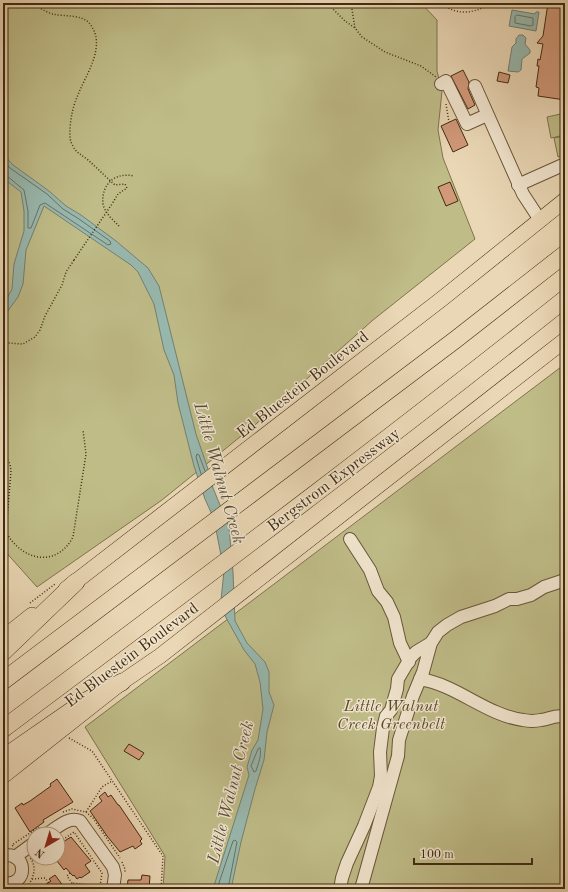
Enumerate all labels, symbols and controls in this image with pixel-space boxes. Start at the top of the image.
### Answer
street label: Ed Bluestein Boulevard [234,329,372,442]
water label: Little Walnut Creek [190,400,247,546]
street label: Bergstrom Expressway [265,425,404,536]
street label: Ed Bluestein Boulevard [63,600,202,711]
park label: Little Walnut Creek Greenbelt [337,699,446,733]
water label: Little Walnut Creek [205,719,257,866]
north arrow [26,826,66,866]
scale bar [414,840,532,866]
text: N [34,845,47,860]
text: 100 m [420,849,454,861]

